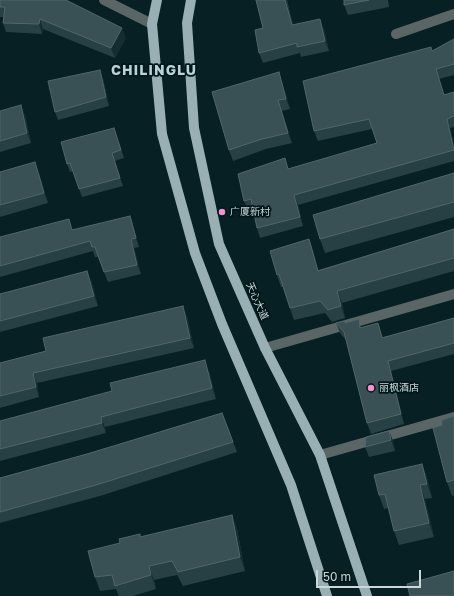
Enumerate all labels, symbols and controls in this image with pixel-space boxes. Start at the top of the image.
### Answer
district label: CHILINGLU [111,63,197,79]
place label: 广厦新村 [230,206,270,218]
marker: 广厦新村 [217,207,227,217]
street label: 天心大道 [243,280,271,322]
place label: 丽枫酒店 [379,382,419,394]
marker: 丽枫酒店 [366,383,376,393]
scale bar [318,562,423,588]
text: 50 m [323,569,351,584]

